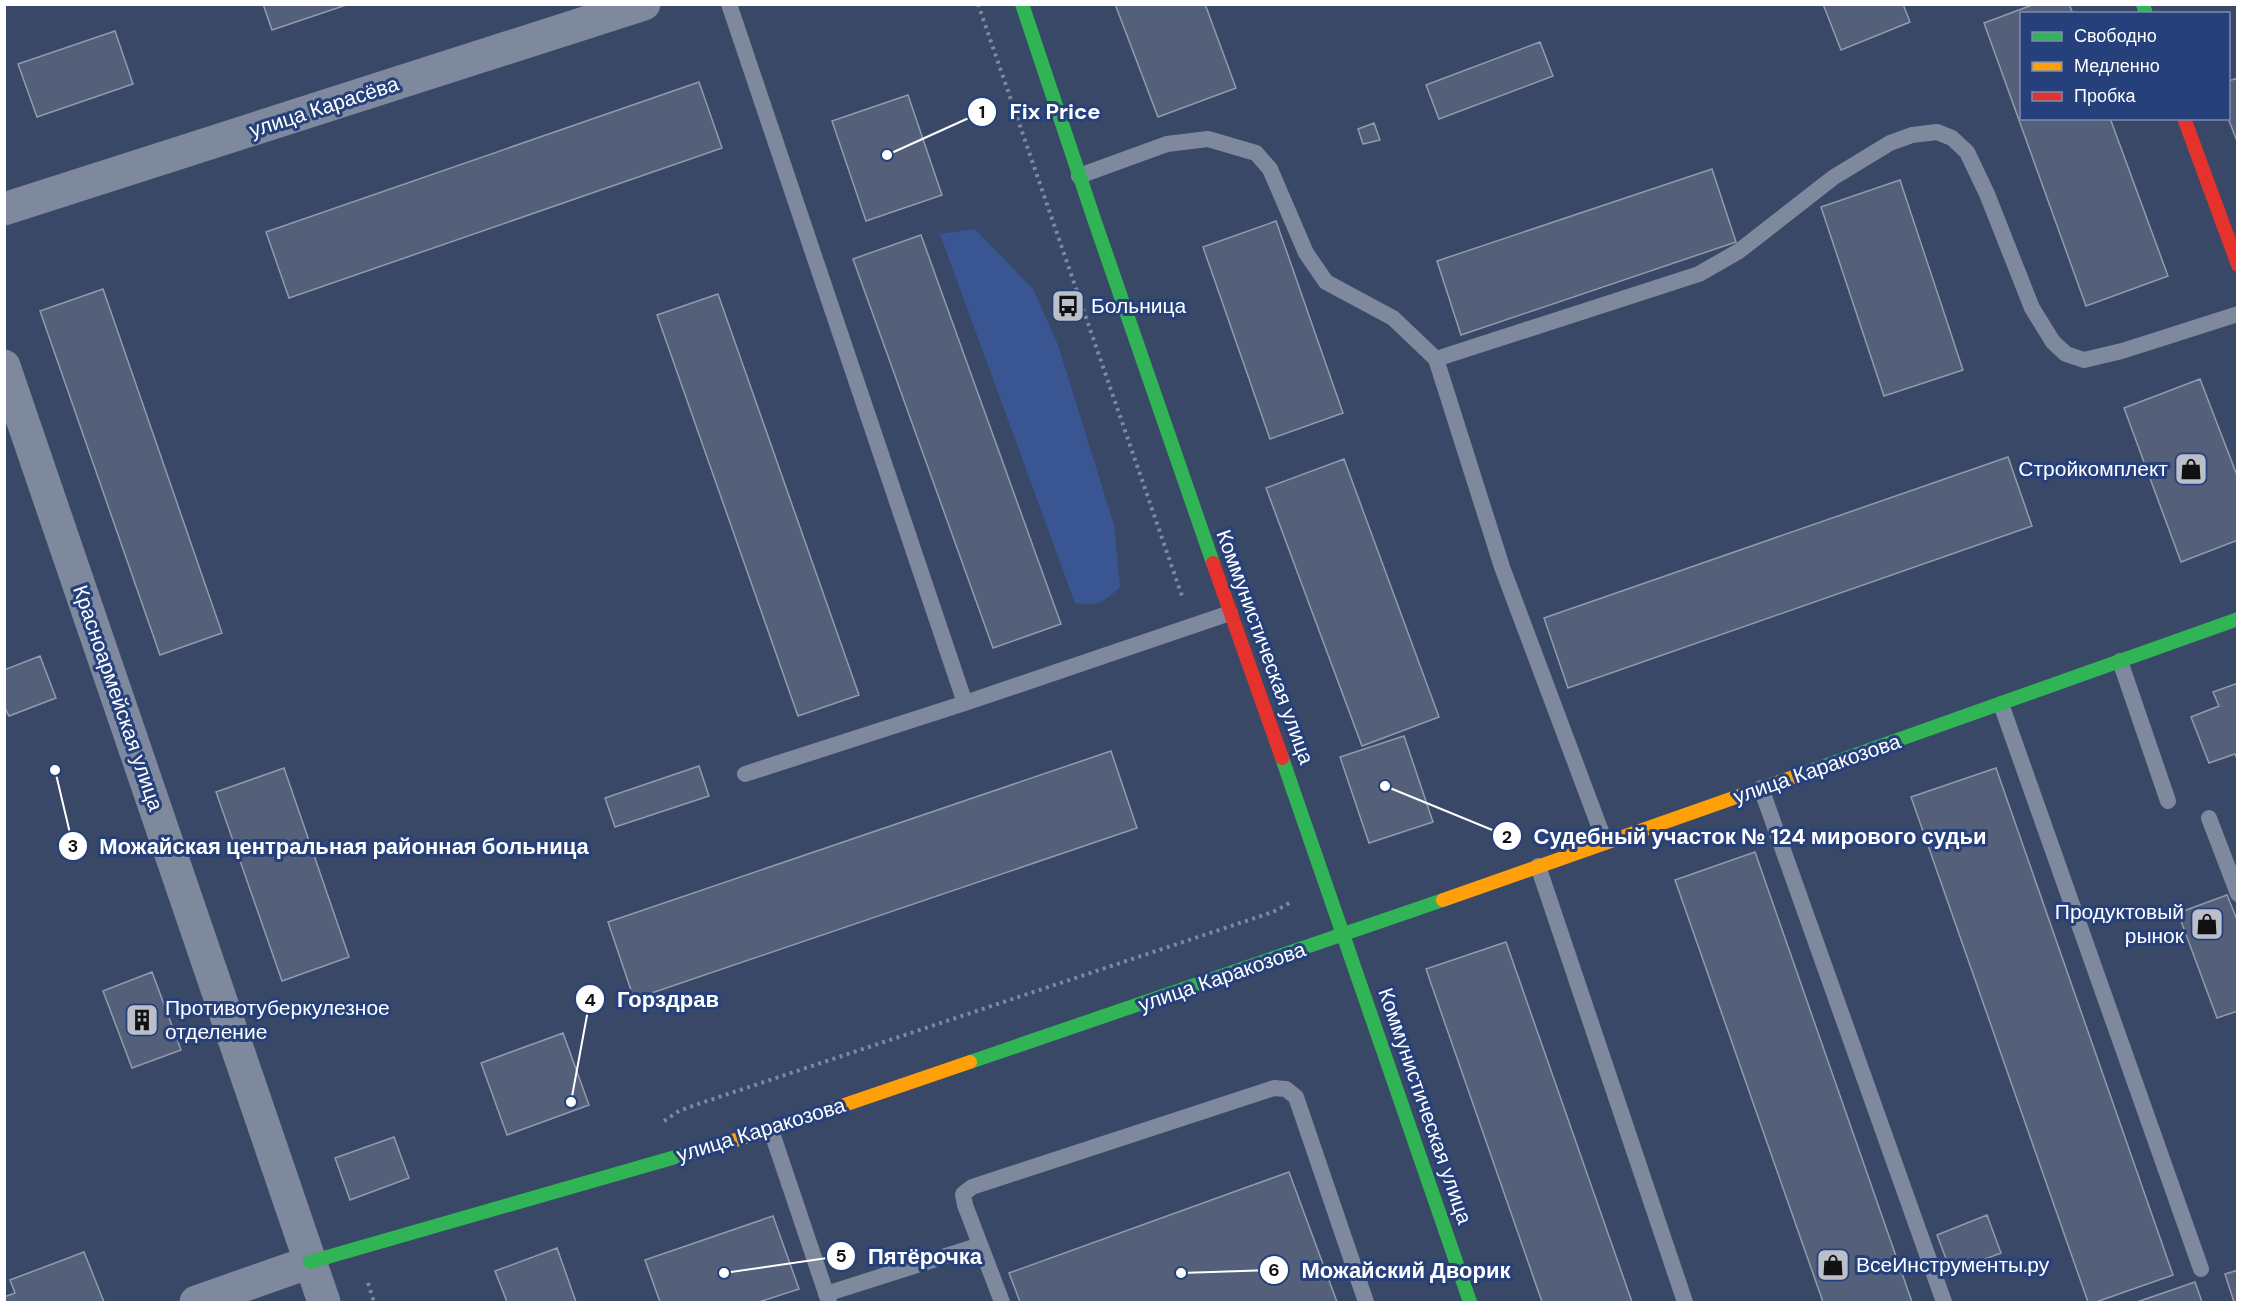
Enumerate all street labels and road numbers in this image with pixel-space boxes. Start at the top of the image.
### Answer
street label: улица Карасёва [246,70,403,144]
street label: Коммунистическая улица [1209,526,1321,769]
street label: Красноармейская улица [66,581,170,815]
street label: улица Каракозова [1730,727,1905,811]
street label: улица Каракозова [1135,935,1310,1019]
street label: Коммунистическая улица [1371,984,1479,1228]
street label: улица Каракозова [673,1091,849,1169]

